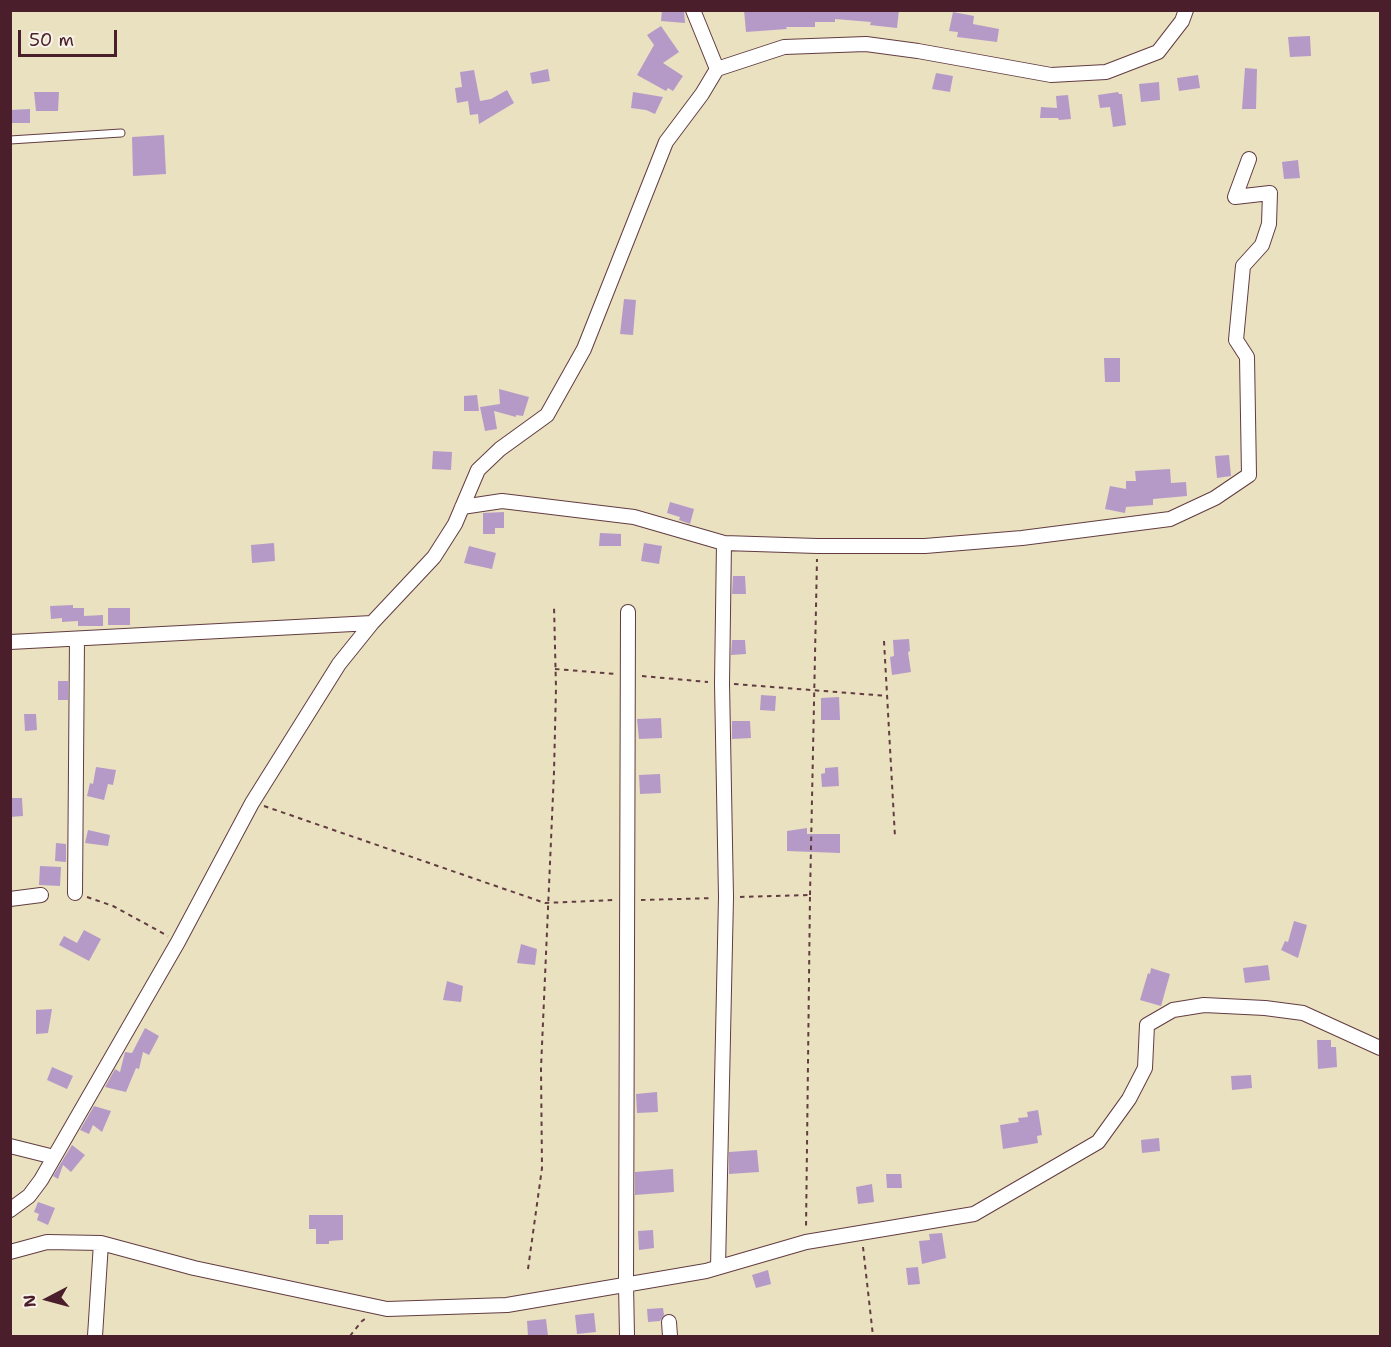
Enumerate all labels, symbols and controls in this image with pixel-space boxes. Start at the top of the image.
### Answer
scale bar [21,18,120,56]
text: 50 m [29,28,74,52]
north arrow [18,1269,78,1329]
text: N [18,1294,41,1308]

